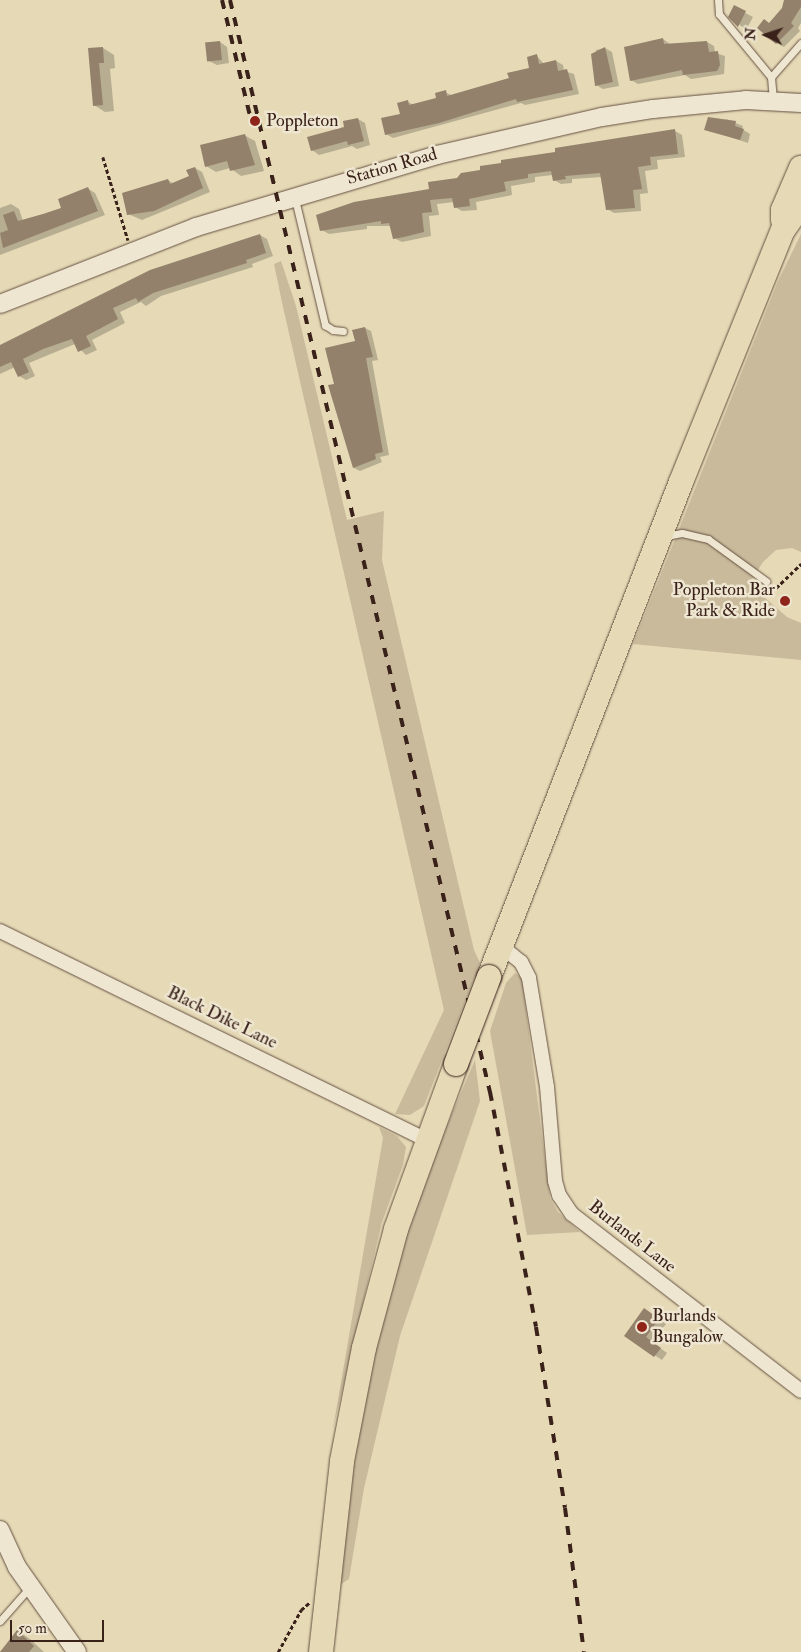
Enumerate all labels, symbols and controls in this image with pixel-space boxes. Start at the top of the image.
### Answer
north arrow [741,10,791,60]
text: N [742,27,759,41]
place label: Poppleton [266,110,339,132]
marker: Poppleton [248,114,262,128]
street label: Station Road [344,144,440,190]
place label: Poppleton Bar Park & Ride [673,580,775,622]
marker: Poppleton Bar Park & Ride [779,595,791,607]
street label: Black Dike Lane [163,982,281,1054]
street label: Burlands Lane [584,1196,680,1278]
place label: Burlands Bungalow [652,1306,723,1348]
marker: Burlands Bungalow [636,1321,648,1333]
scale bar [12,1610,106,1642]
text: 50 m [18,1619,47,1638]

